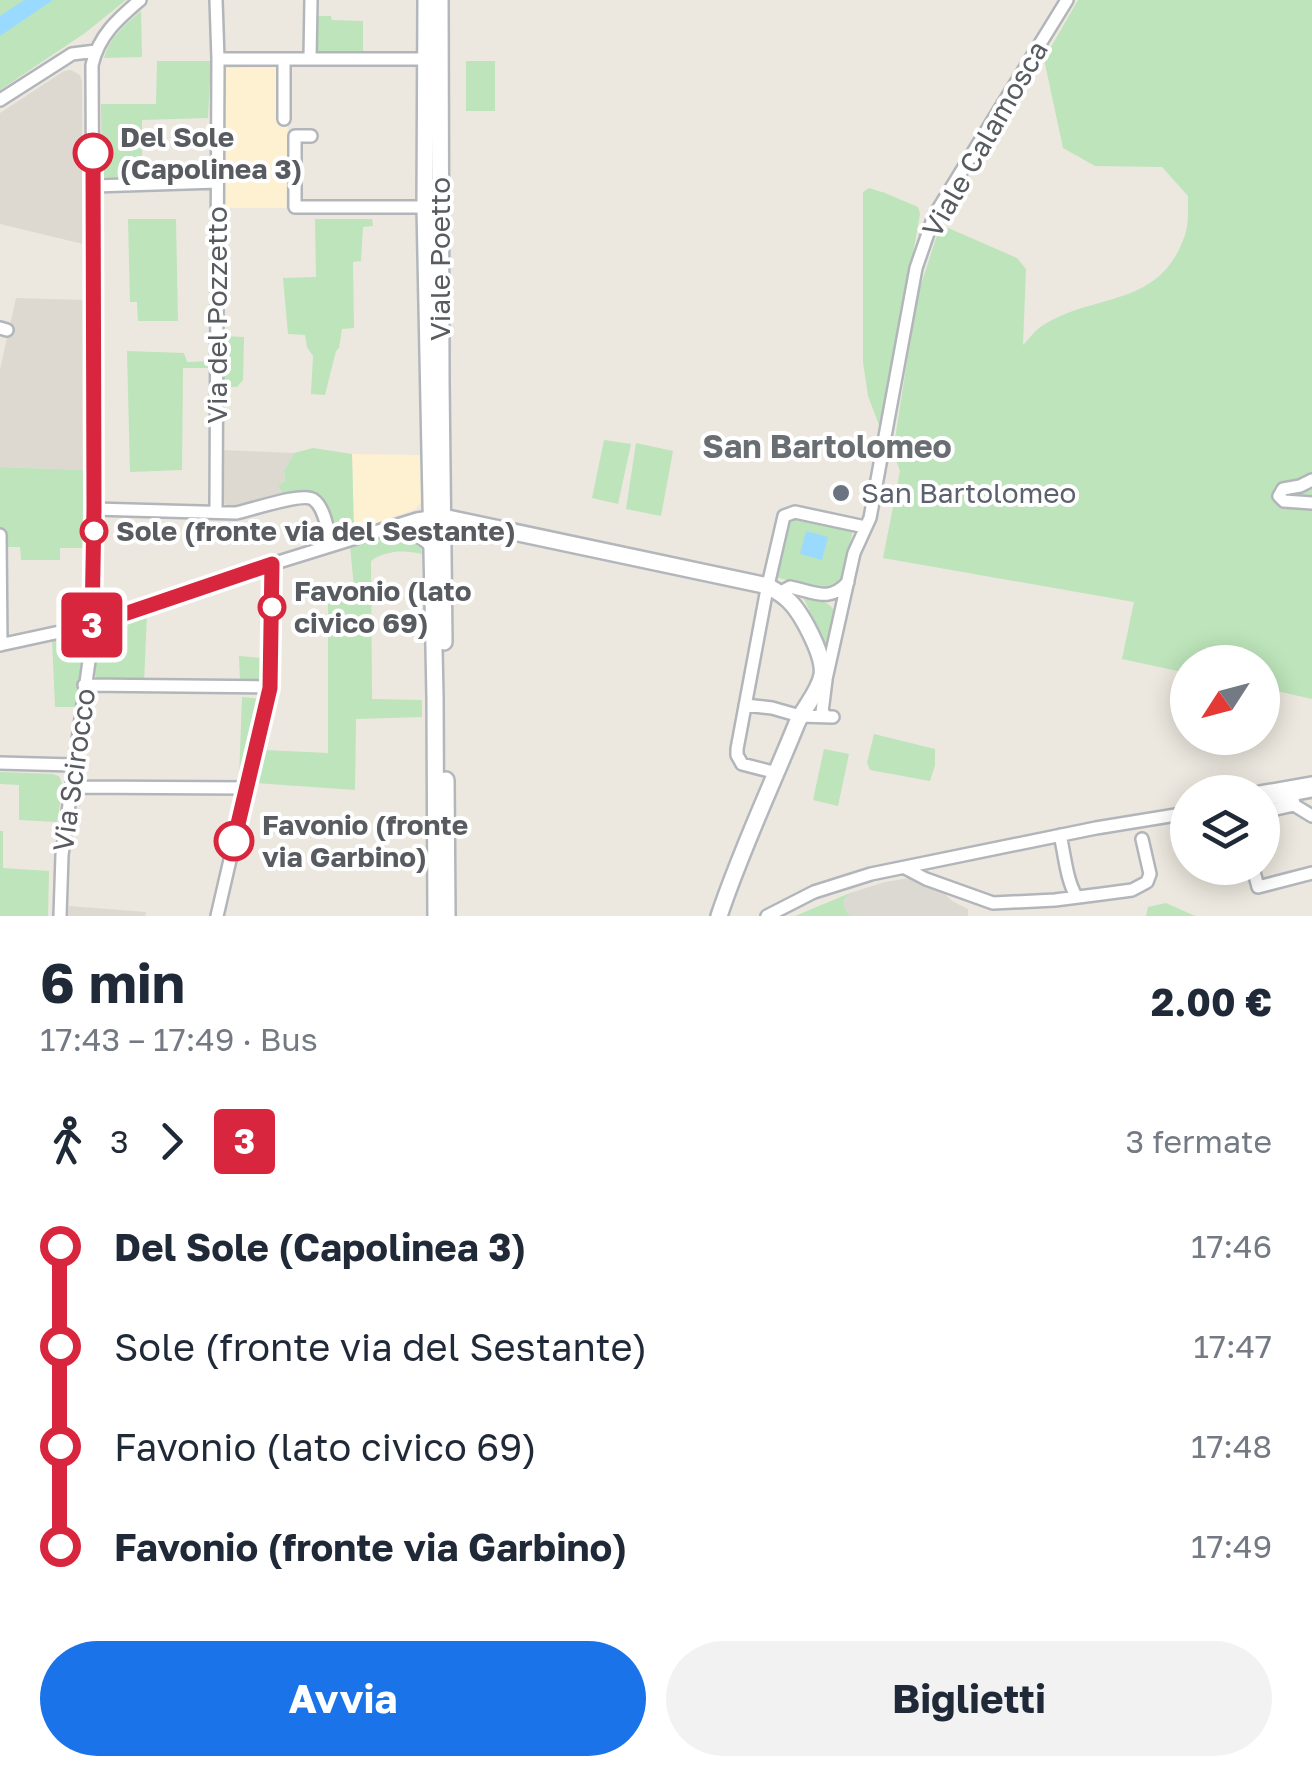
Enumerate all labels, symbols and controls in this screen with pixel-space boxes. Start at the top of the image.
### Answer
street label: Viale Calamosca [915,35,1054,243]
place label: Del Sole (Capolinea 3) [120,120,302,185]
marker: Del Sole (Capolinea 3) [74,134,112,172]
street label: Viale Poetto [423,177,456,341]
street label: Via del Pozzetto [200,206,233,424]
district label: San Bartolomeo [702,427,952,465]
place label: San Bartolomeo [861,476,1076,509]
marker: San Bartolomeo [830,482,852,504]
place label: Sole (fronte via del Sestante) [116,514,516,547]
marker: Sole (fronte via del Sestante) [81,518,107,544]
place label: Favonio (lato civico 69) [294,574,472,639]
line badge: 3 [59,592,124,658]
marker: Favonio (lato civico 69) [259,594,285,620]
text: 3 [81,604,103,646]
north arrow [1170,645,1280,755]
map controls [1170,645,1280,885]
street label: Via Scirocco [46,686,101,854]
button: layers [1170,775,1280,885]
place label: Favonio (fronte via Garbino) [262,808,468,873]
marker: Favonio (fronte via Garbino) [215,822,253,860]
text: 6 min [40,949,185,1015]
text: 2.00 € [1151,979,1272,1024]
text: 17:43 – 17:49 · Bus [40,1020,318,1058]
icon: walk [40,1114,95,1169]
icon: forward [144,1114,199,1169]
text: 3 [234,1120,255,1162]
text: 3 [110,1122,129,1160]
text: 3 fermate [1125,1122,1272,1160]
text: Del Sole (Capolinea 3) [114,1224,526,1269]
text: 17:46 [1191,1227,1272,1265]
text: Sole (fronte via del Sestante) [114,1324,647,1369]
text: 17:47 [1193,1327,1272,1365]
text: Favonio (lato civico 69) [114,1424,537,1469]
text: 17:48 [1191,1427,1272,1465]
text: Favonio (fronte via Garbino) [114,1524,627,1569]
text: 17:49 [1191,1527,1272,1565]
button: Avvia [40,1641,646,1756]
button: Biglietti [666,1641,1272,1756]

